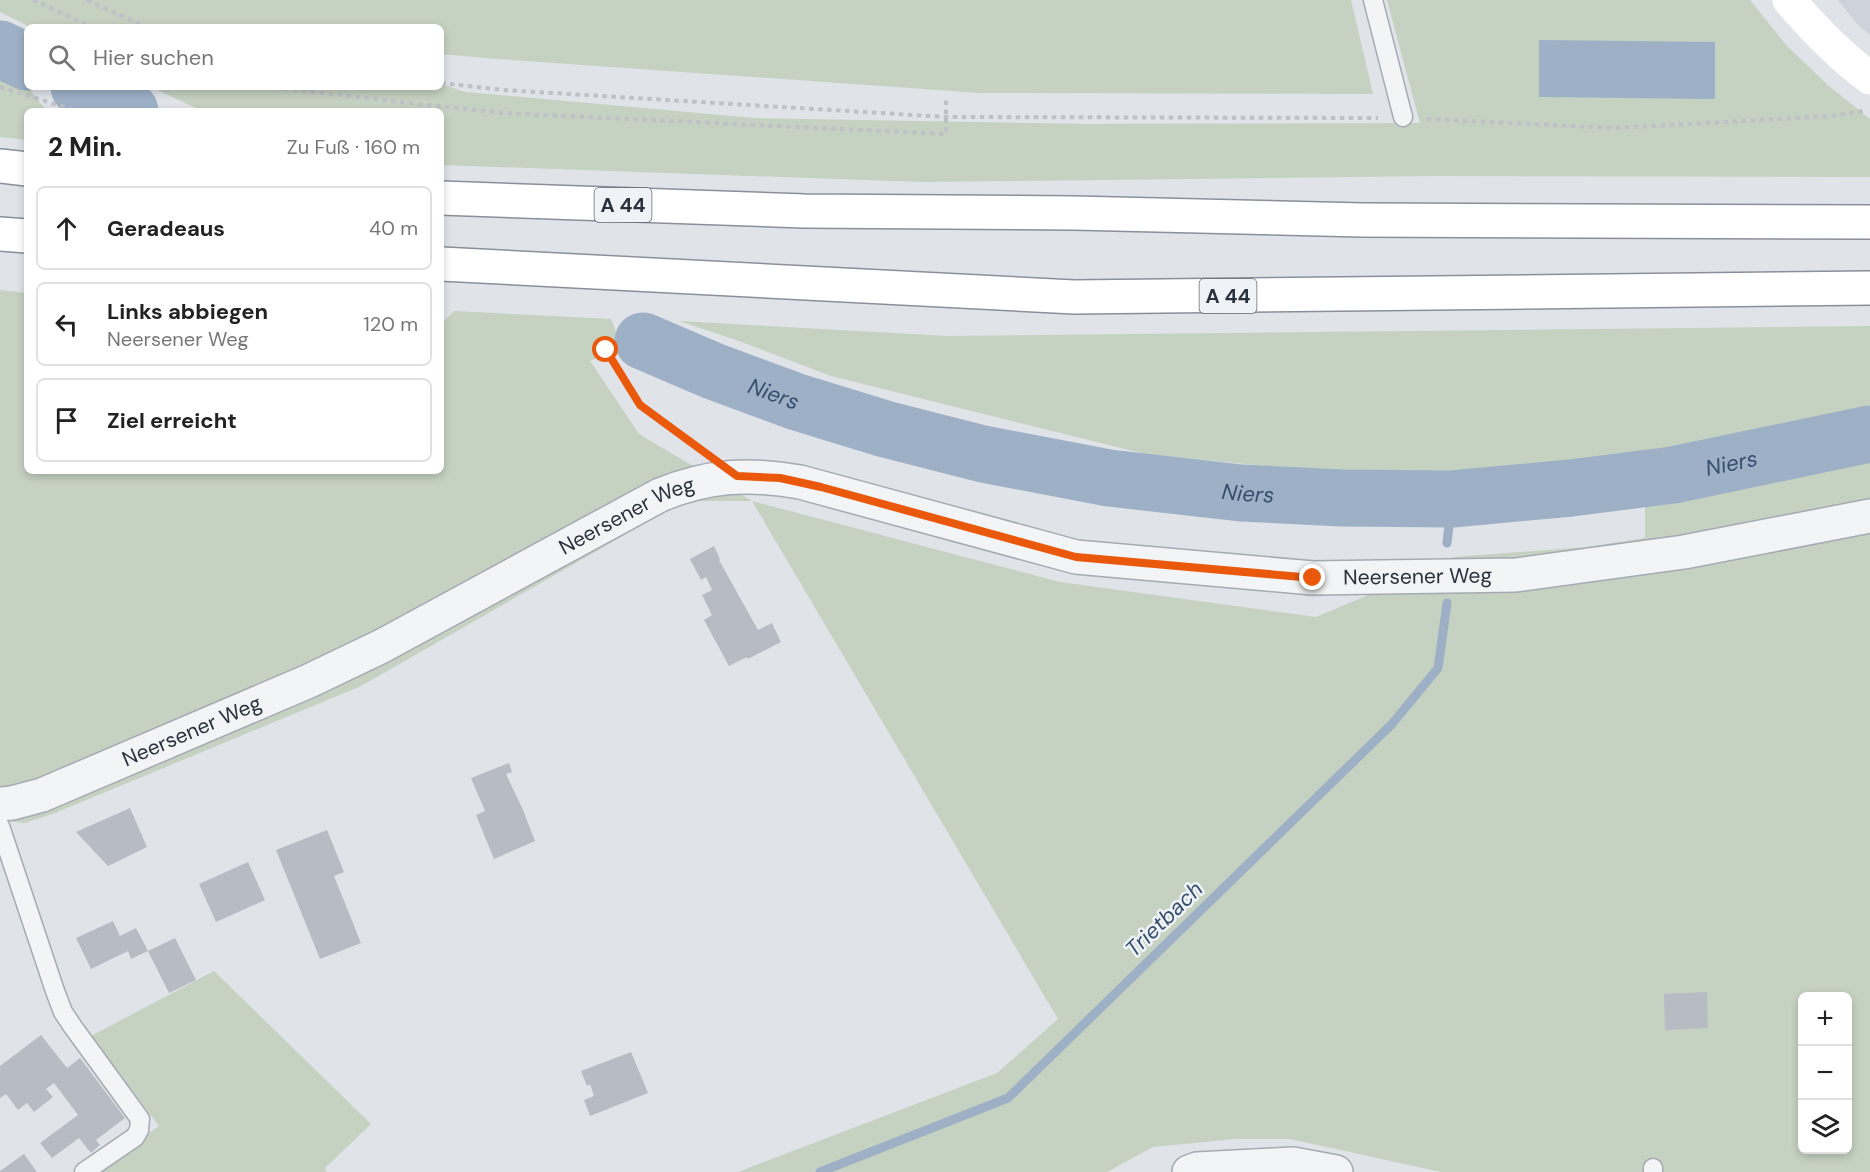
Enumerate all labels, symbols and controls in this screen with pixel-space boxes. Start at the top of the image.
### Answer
search box [24,24,444,90]
icon: search [45,41,78,74]
text: Hier suchen [93,43,214,72]
text: 2 Min. [48,130,122,164]
text: Zu Fuß · 160 m [287,134,420,160]
road number: A 44 [594,188,652,222]
icon: ahead [50,212,83,245]
text: Geradeaus [107,214,225,243]
text: 40 m [369,215,418,241]
road number: A 44 [1200,279,1256,313]
text: Links abbiegen [107,297,268,326]
icon: left [50,308,83,341]
text: 120 m [364,311,418,337]
text: Neersener Weg [107,326,249,352]
route start [592,336,618,362]
water label: Niers [744,371,803,416]
icon: arrive [50,404,83,437]
text: Ziel erreicht [107,406,237,435]
water label: Niers [1703,443,1760,482]
street label: Neersener Weg [554,470,698,561]
water label: Niers [1220,476,1275,509]
street label: Neersener Weg [1343,561,1493,592]
route end [1299,564,1325,590]
street label: Neersener Weg [118,689,266,773]
water label: Trietbach [1119,875,1209,963]
map controls [1798,992,1852,1154]
button: + [1798,992,1852,1046]
button: − [1798,1046,1852,1100]
button: layers [1798,1100,1852,1154]

